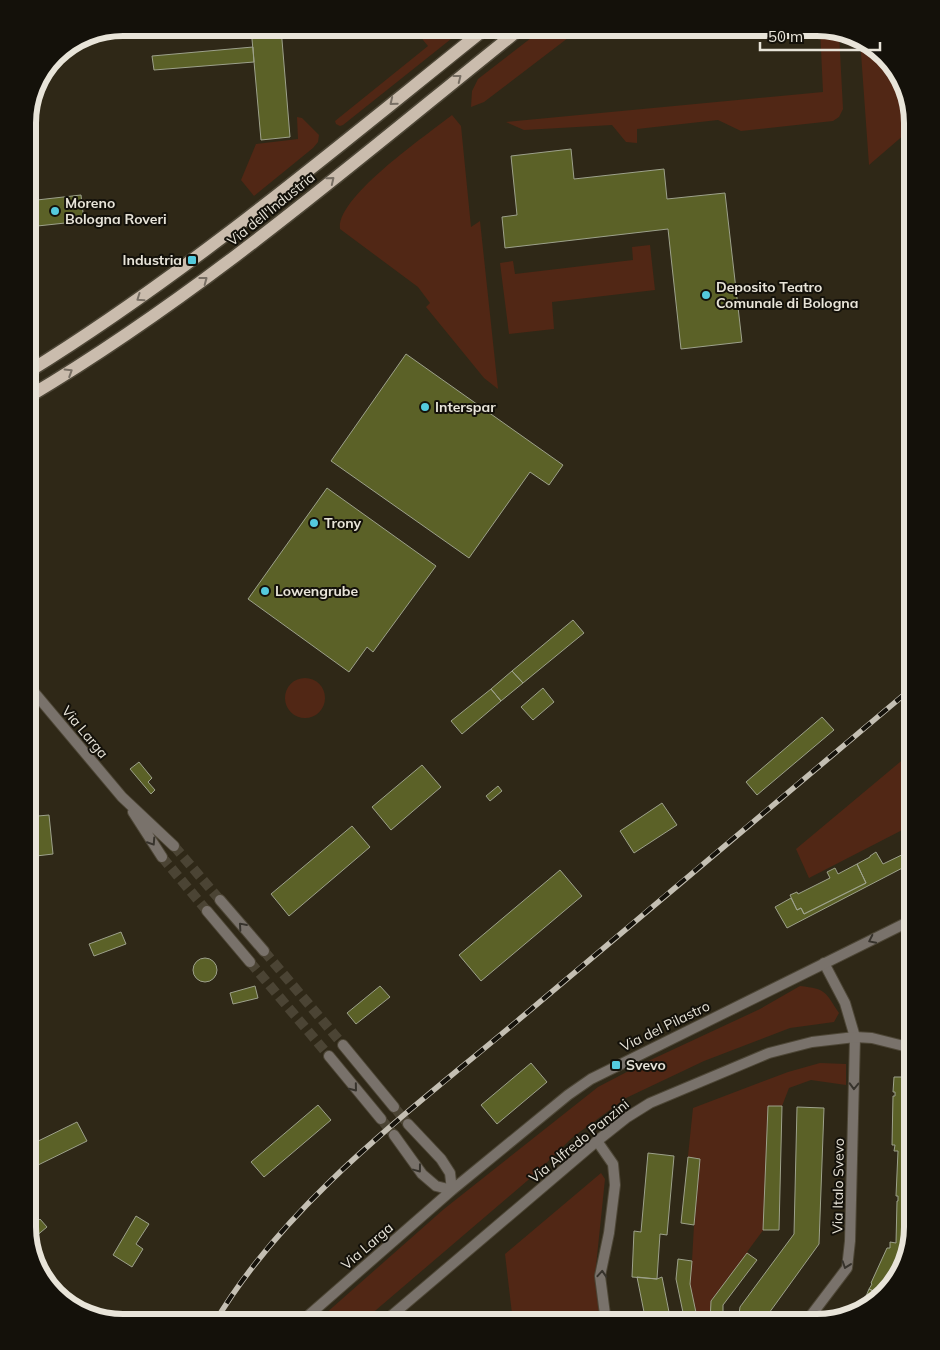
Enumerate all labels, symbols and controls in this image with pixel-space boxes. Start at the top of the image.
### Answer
scale bar [760,20,880,52]
text: 50 m [768,27,803,46]
one-way arrow [452,76,461,84]
one-way arrow [390,96,399,105]
street label: Via dell'Industria [223,168,319,250]
one-way arrow [325,177,334,185]
place label: Moreno Bologna Roveri [65,194,167,228]
marker: Moreno Bologna Roveri [49,205,61,217]
place label: Industria [122,251,182,269]
marker: Industria [186,254,198,266]
one-way arrow [198,277,208,286]
place label: Deposito Teatro Comunale di Bologna [716,278,859,312]
marker: Deposito Teatro Comunale di Bologna [700,289,712,301]
one-way arrow [137,292,146,301]
one-way arrow [64,368,73,378]
place label: Interspar [435,398,496,416]
marker: Interspar [419,401,431,413]
place label: Trony [324,514,362,532]
marker: Trony [308,517,320,529]
place label: Lowengrube [275,582,358,600]
marker: Lowengrube [259,585,271,597]
street label: Via Larga [58,702,112,762]
one-way arrow [145,836,155,845]
one-way arrow [239,922,248,931]
one-way arrow [868,934,877,944]
street label: Via del Pilastro [617,997,713,1055]
place label: Svevo [626,1056,666,1074]
marker: Svevo [610,1059,622,1071]
one-way arrow [349,1082,357,1091]
one-way arrow [848,1082,859,1090]
street label: Via Alfredo Panzini [525,1095,633,1187]
street label: Via Italo Svevo [828,1138,848,1234]
one-way arrow [413,1163,421,1172]
street label: Via Larga [337,1219,397,1273]
one-way arrow [841,1260,851,1269]
one-way arrow [596,1270,607,1278]

